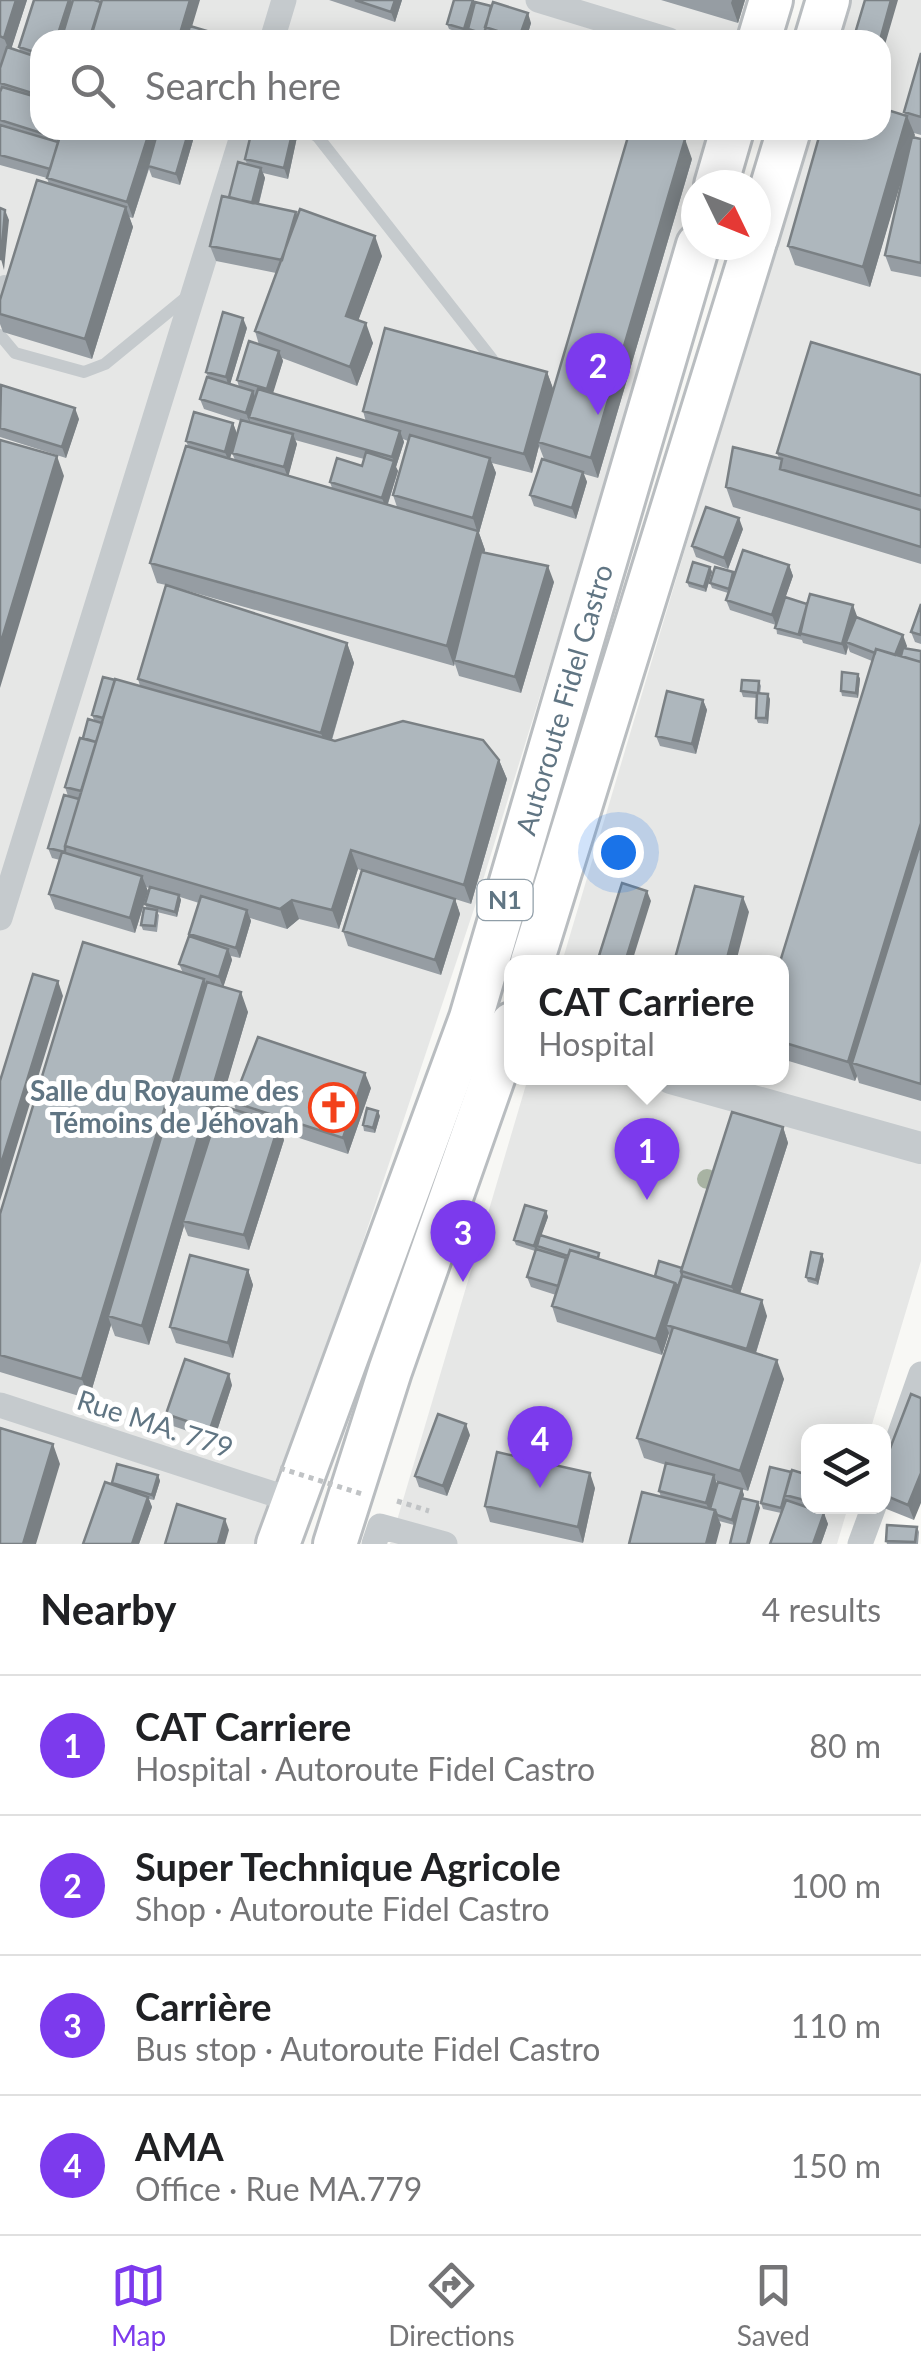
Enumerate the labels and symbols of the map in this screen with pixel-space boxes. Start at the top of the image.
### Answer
north arrow [681,170,771,260]
pin: 2 [566,332,630,415]
street label: Autoroute Fidel Castro [508,560,619,839]
your location [593,827,644,878]
road number: N1 [478,880,532,920]
place label: Salle du Royaume des Témoins de Jéhovah [30,1073,299,1139]
church icon: Salle du Royaume des Témoins de Jéhovah [308,1081,360,1133]
pin: 1 [614,1118,680,1200]
pin: 3 [430,1200,496,1282]
street label: Rue MA. 779 [73,1382,238,1464]
pin: 4 [508,1406,572,1488]

